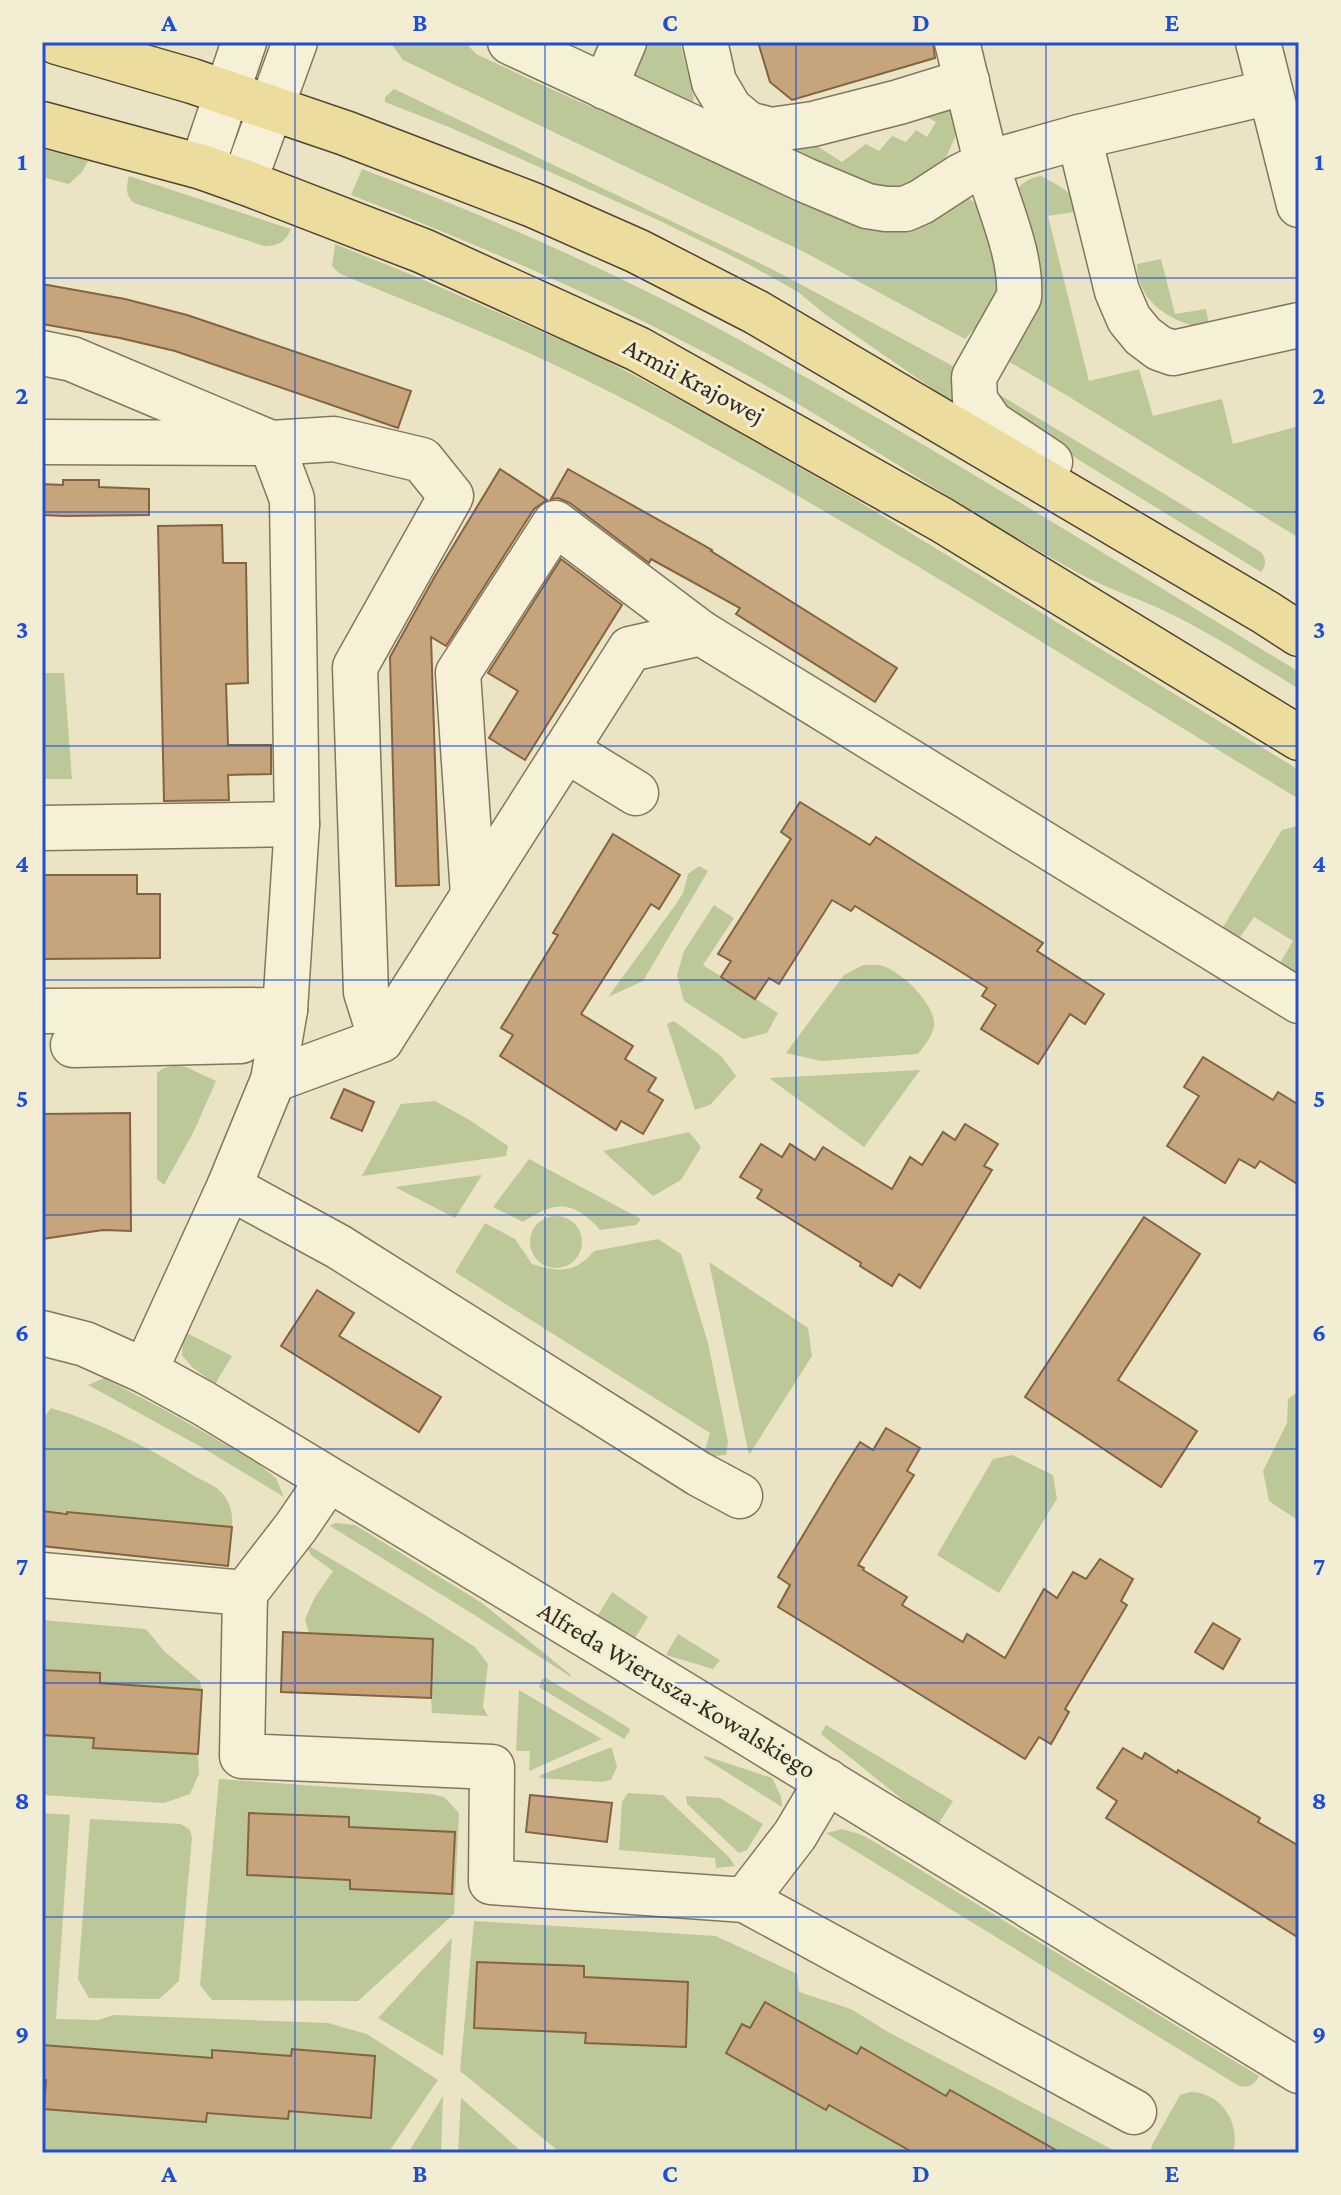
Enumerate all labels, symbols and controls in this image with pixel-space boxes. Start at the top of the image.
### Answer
text: A [160,8,177,37]
text: B [412,8,428,37]
text: C [662,8,678,37]
text: D [912,8,930,37]
text: E [1165,8,1180,37]
text: 1 [17,147,27,176]
text: 1 [1314,147,1324,176]
street label: Armii Krajowej [619,332,769,430]
text: 2 [15,381,29,410]
text: 2 [1312,381,1326,410]
text: 3 [16,615,28,644]
text: 3 [1313,615,1325,644]
text: 4 [15,849,29,878]
text: 4 [1312,849,1326,878]
text: 5 [16,1084,28,1113]
text: 5 [1313,1084,1325,1113]
text: 6 [15,1318,29,1347]
text: 6 [1312,1318,1326,1347]
text: 7 [16,1552,28,1581]
text: 7 [1313,1552,1325,1581]
street label: Alfreda Wierusza-Kowalskiego [533,1595,821,1785]
text: 8 [14,1786,30,1815]
text: 8 [1311,1786,1327,1815]
text: 9 [15,2020,29,2049]
text: 9 [1312,2020,1326,2049]
text: A [160,2159,177,2188]
text: B [412,2159,428,2188]
text: C [662,2159,678,2188]
text: D [912,2159,930,2188]
text: E [1165,2159,1180,2188]

